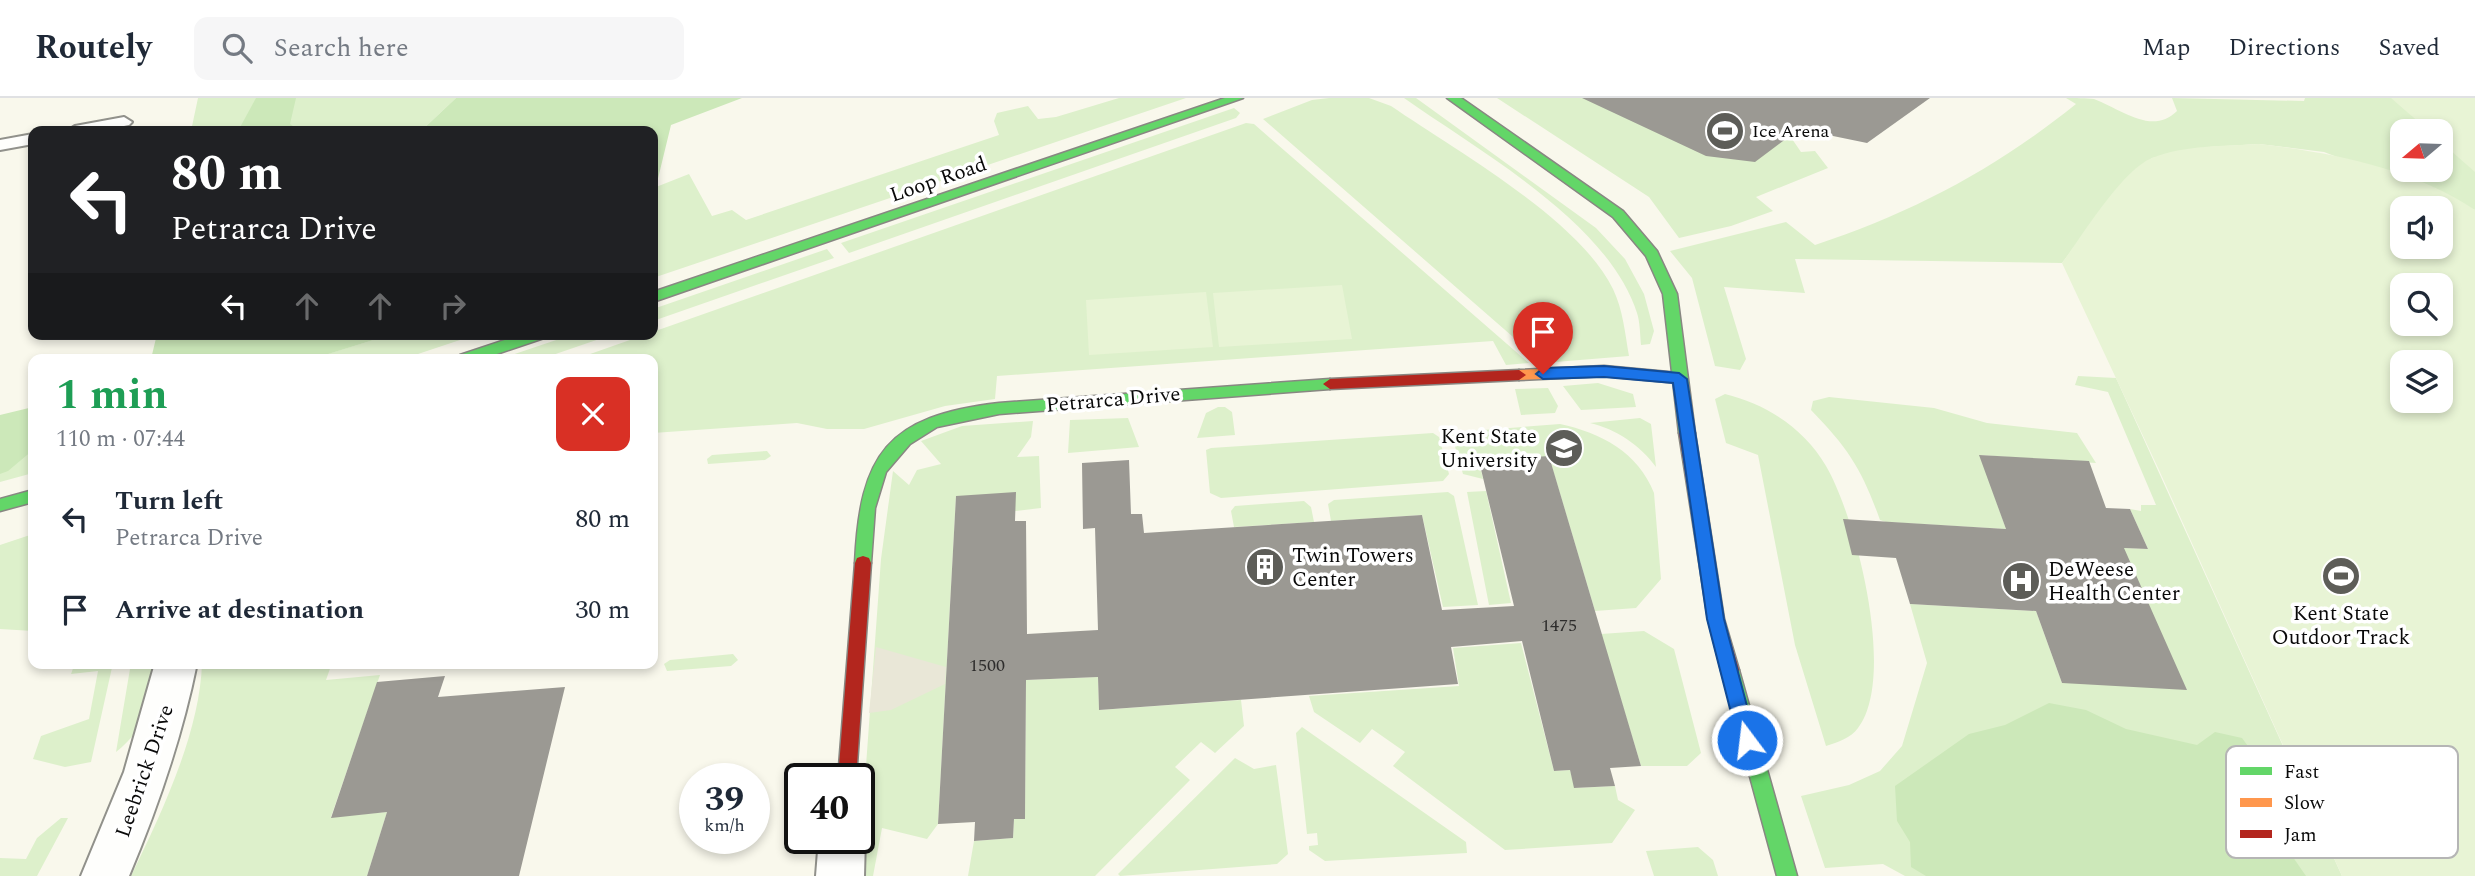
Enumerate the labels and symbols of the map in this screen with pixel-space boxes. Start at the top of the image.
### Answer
sports icon: Ice Arena [1704,110,1746,152]
place label: Ice Arena [1752,118,1830,145]
north arrow [2390,119,2454,182]
street label: Loop Road [886,148,991,211]
pin [1513,302,1573,374]
street label: Petrarca Drive [1044,378,1182,422]
place label: Kent State University [1440,421,1538,477]
school or university icon: Kent State University [1543,427,1585,469]
place label: Twin Towers Center [1292,540,1414,596]
building icon: Twin Towers Center [1244,546,1286,588]
place label: DeWeese Health Center [2048,554,2180,610]
sports icon: Kent State Outdoor Track [2320,555,2362,597]
hospital icon: DeWeese Health Center [2000,560,2042,602]
place label: Kent State Outdoor Track [2272,598,2410,654]
house number: 1475 [1541,612,1577,639]
house number: 1500 [969,652,1005,679]
street label: Leebrick Drive [107,701,183,842]
position arrow [1710,703,1784,777]
legend [2226,746,2458,858]
text: Fast [2284,758,2320,787]
speed limit sign: 40 [784,763,875,854]
text: Slow [2284,789,2325,818]
text: Jam [2284,821,2316,850]

